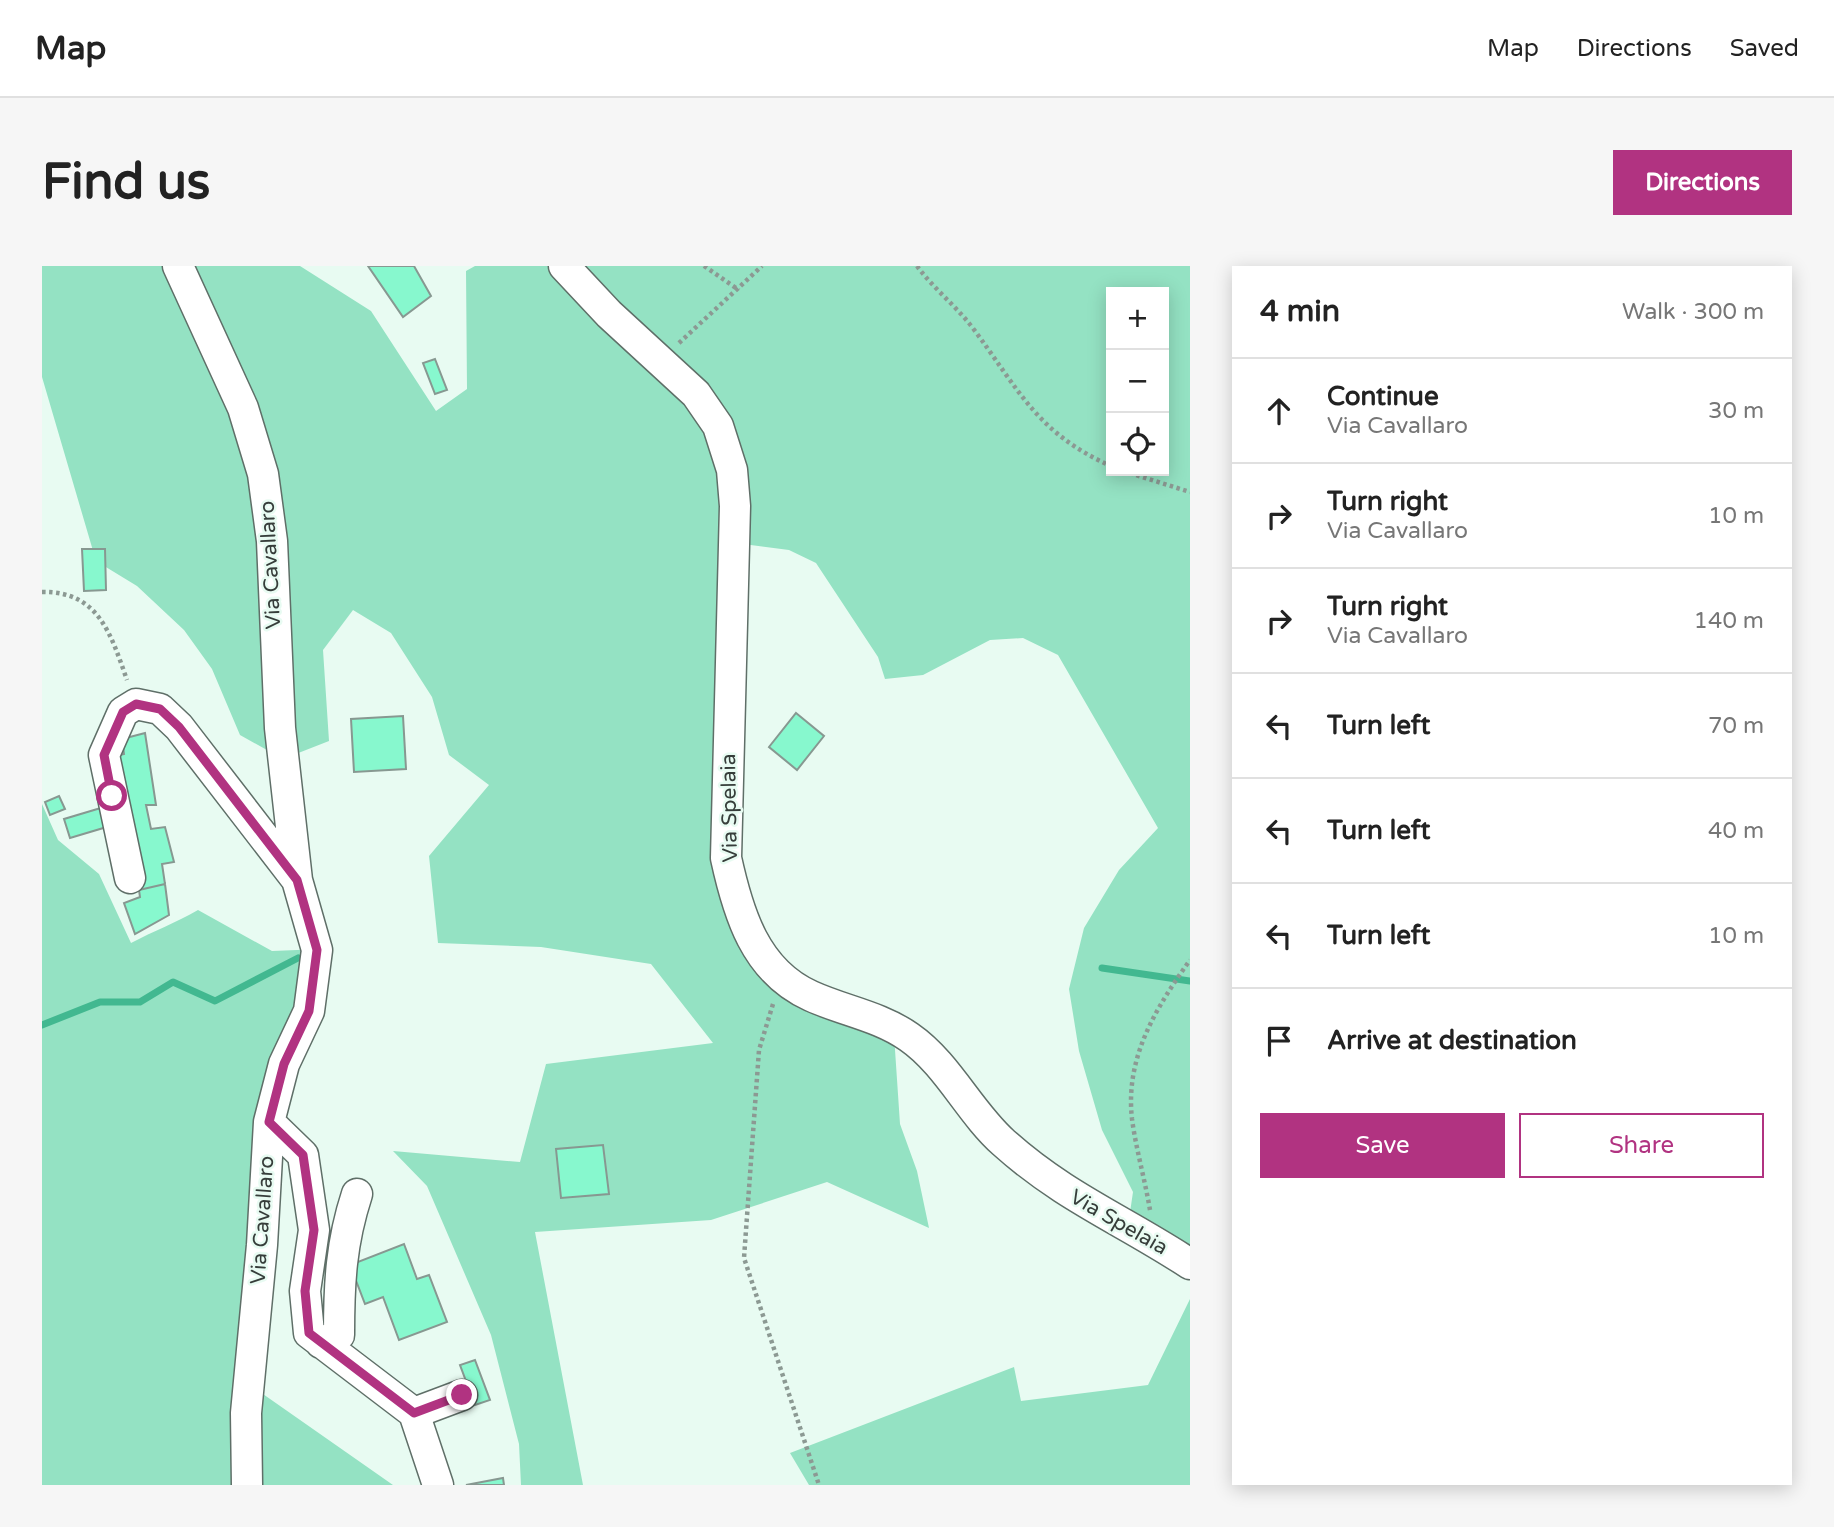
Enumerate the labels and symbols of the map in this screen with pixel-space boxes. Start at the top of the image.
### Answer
street label: Via Cavallaro [255,500,286,630]
street label: Via Spelaia [716,753,743,863]
route start [96,780,127,811]
street label: Via Cavallaro [246,1155,279,1285]
street label: Via Spelaia [1065,1184,1172,1260]
route end [446,1379,477,1410]

